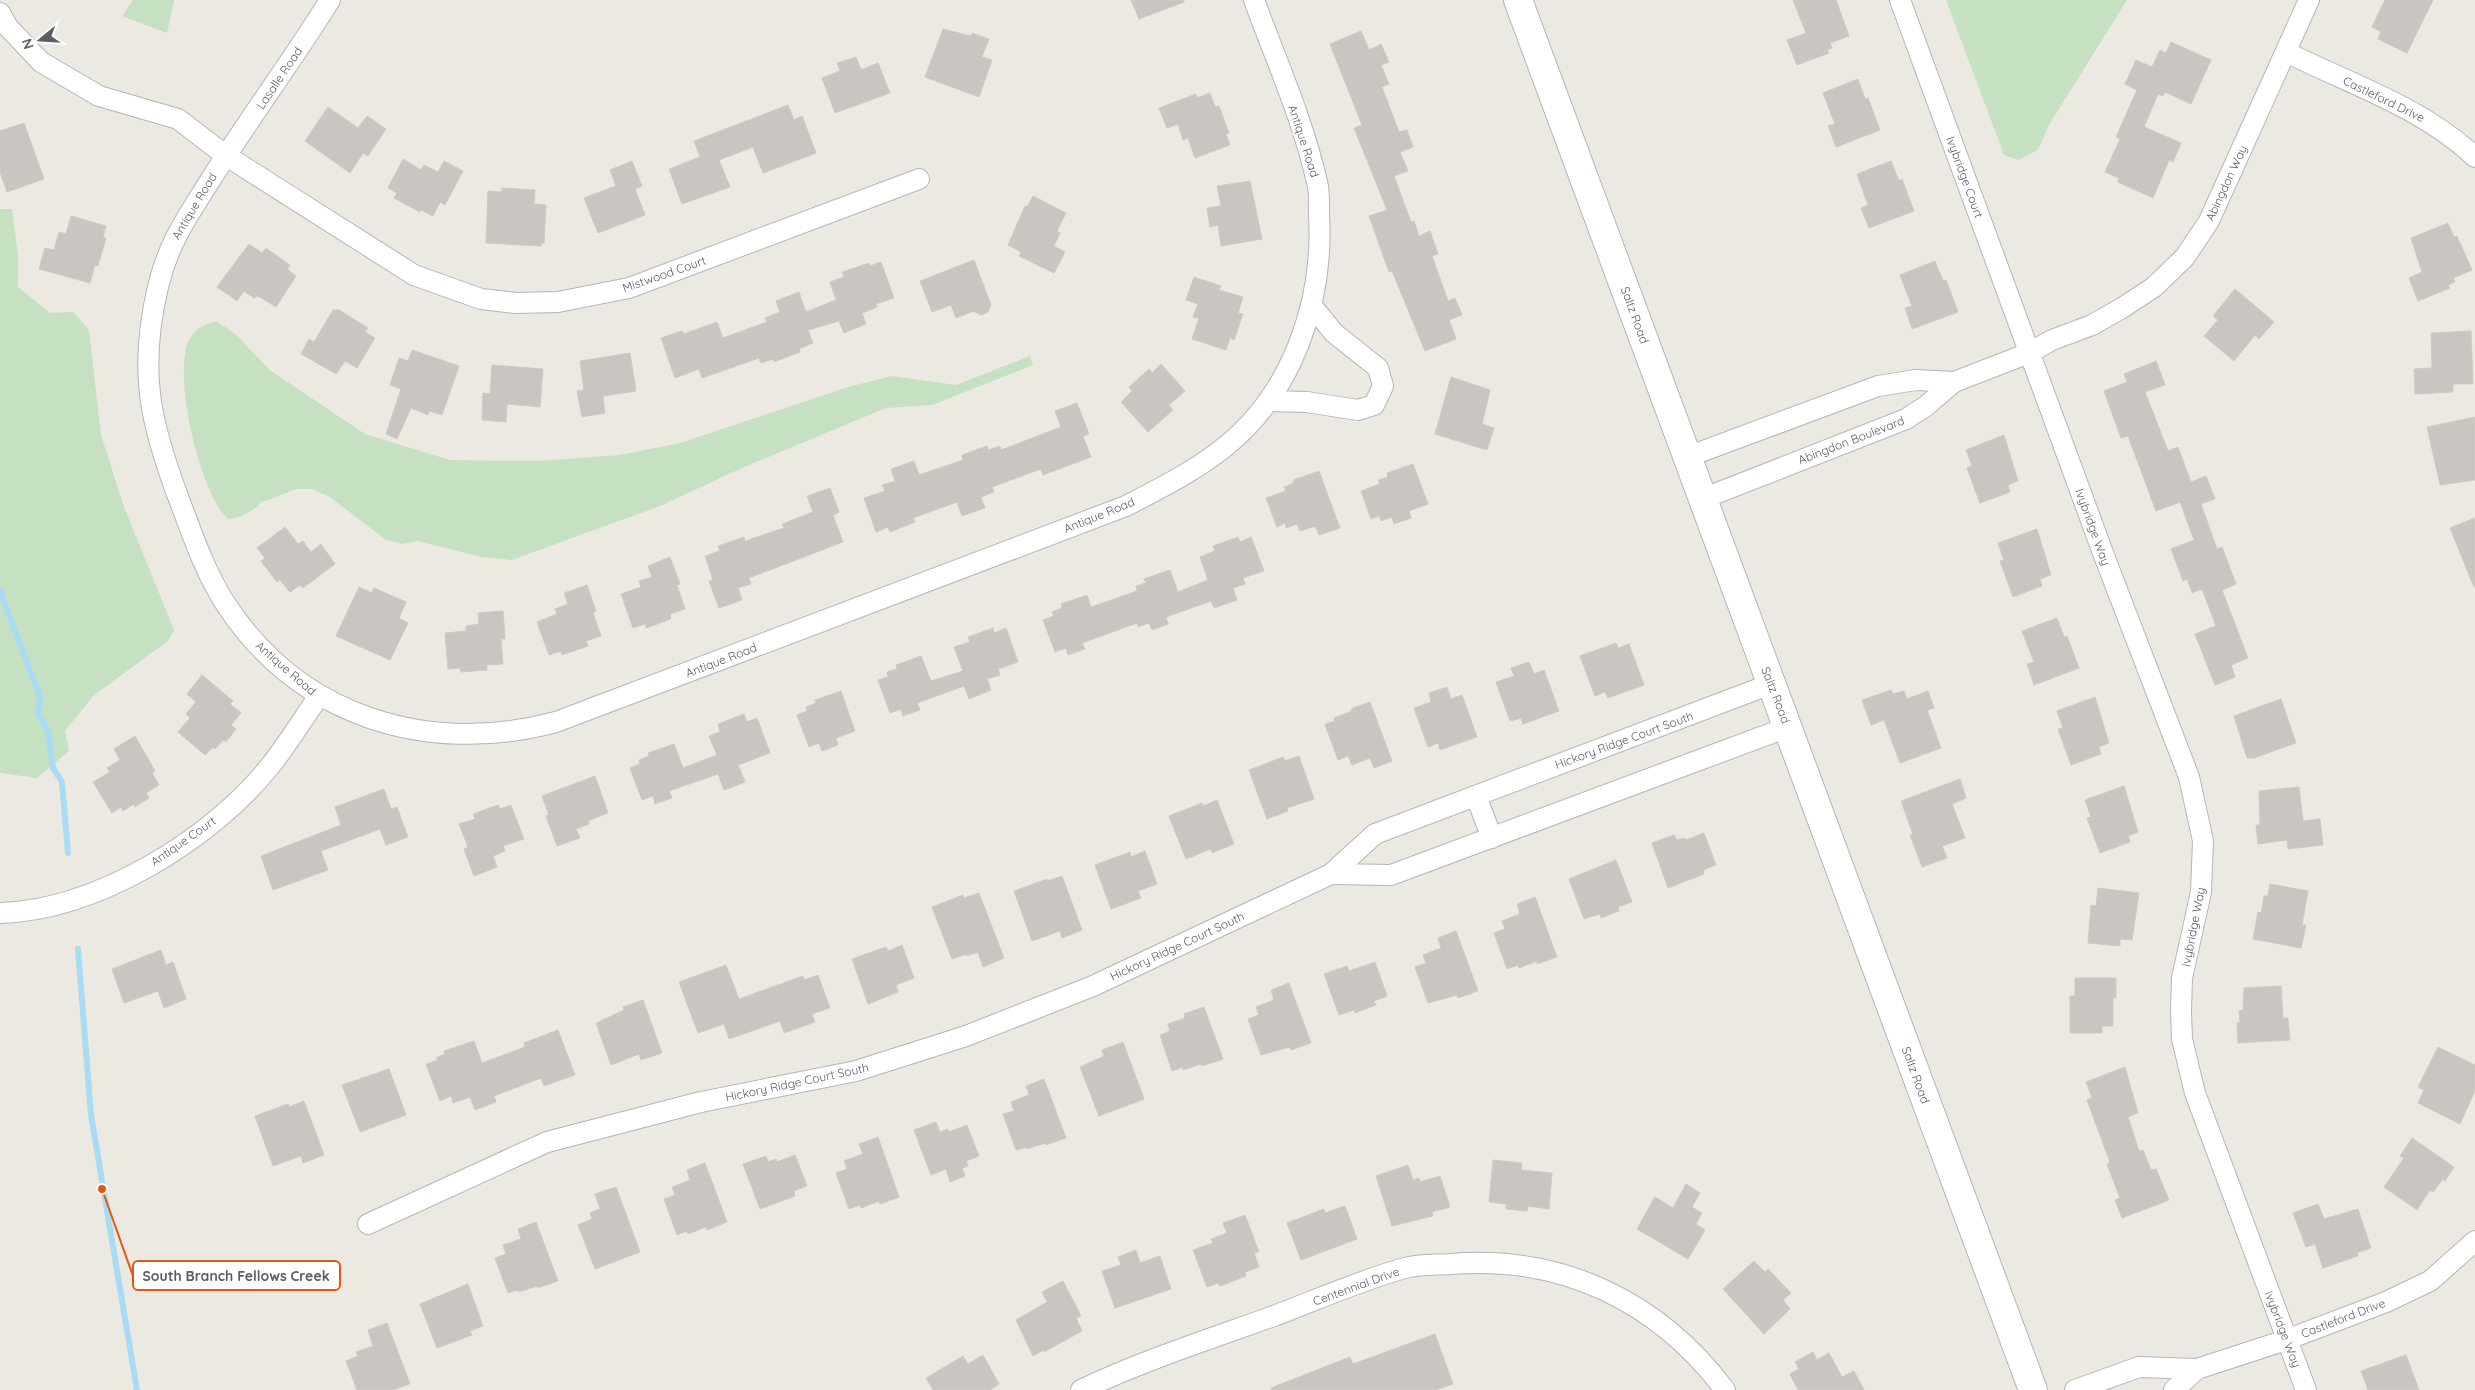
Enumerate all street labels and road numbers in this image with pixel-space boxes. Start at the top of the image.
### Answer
street label: Lasalle Road [253,44,305,112]
street label: Castleford Drive [2341,73,2428,125]
street label: Antique Road [1285,103,1323,179]
street label: Ivybridge Court [1943,134,1987,220]
street label: Abingdon Way [2202,143,2250,223]
street label: Antique Road [168,170,220,242]
street label: Mistwood Court [620,253,708,295]
street label: Saltz Road [1618,284,1652,346]
street label: Abingdon Boulevard [1796,413,1906,467]
street label: Ivybridge Way [2072,486,2114,568]
street label: Antique Road [1061,494,1137,536]
street label: Antique Road [253,638,319,698]
street label: Antique Road [683,640,759,680]
street label: Saltz Road [1758,664,1794,726]
street label: Hickory Ridge Court South [1553,708,1695,772]
street label: Antique Court [148,813,218,869]
street label: Ivybridge Way [2178,886,2208,968]
street label: Hickory Ridge Court South [1108,908,1246,984]
street label: Saltz Road [1899,1044,1933,1106]
street label: Hickory Ridge Court South [724,1059,870,1105]
street label: Centennial Drive [1311,1263,1402,1309]
street label: Ivybridge Way [2262,1289,2304,1369]
street label: Castleford Drive [2299,1295,2387,1341]

